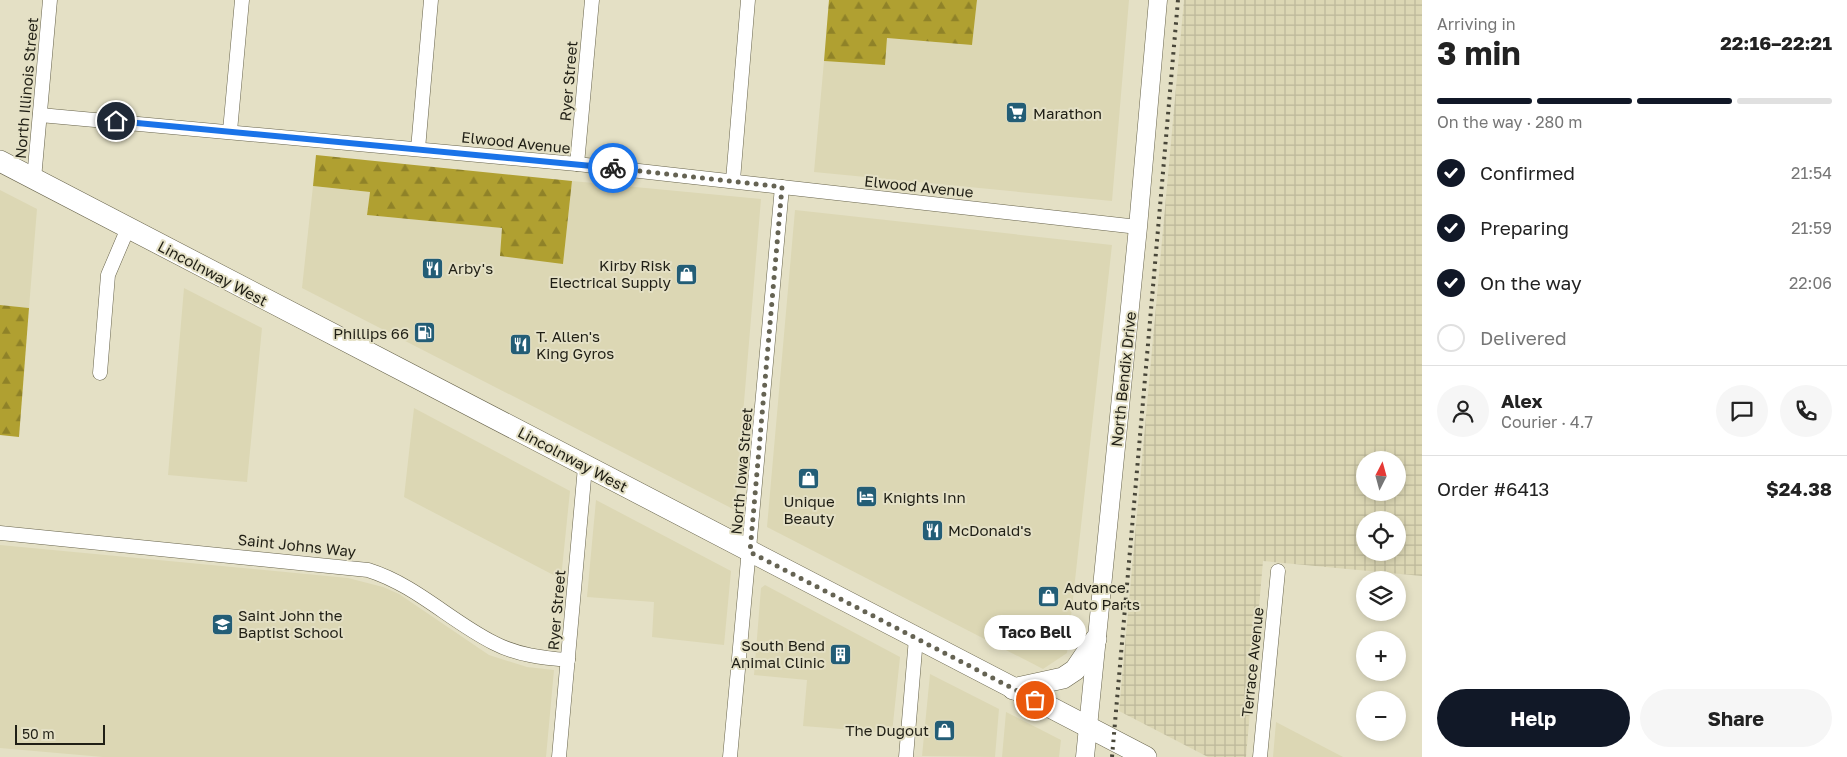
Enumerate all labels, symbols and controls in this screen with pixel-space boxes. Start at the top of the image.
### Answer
text: Arriving in [1437,14,1516,34]
street label: North Illinois Street [11,16,41,160]
text: 22:16–22:21 [1720,31,1832,54]
text: 3 min [1437,34,1521,72]
street label: Ryer Street [556,40,580,122]
pin [95,100,137,142]
supermarket icon: Marathon [1005,101,1029,125]
place label: Marathon [1033,104,1102,122]
icon: home [102,107,130,135]
text: On the way · 280 m [1437,112,1582,132]
street label: Elwood Avenue [460,127,572,157]
courier [588,143,638,193]
icon: bike [599,154,627,182]
icon: check [1437,159,1465,187]
text: Confirmed [1480,161,1575,184]
text: 21:54 [1791,163,1832,183]
street label: Elwood Avenue [863,171,975,201]
icon: check [1437,214,1465,242]
text: Preparing [1480,216,1569,239]
text: 21:59 [1791,218,1832,238]
street label: Lincolnway West [155,237,271,309]
restaurant icon: Arby's [420,256,444,280]
place label: Kirby Risk Electrical Supply [549,256,672,291]
place label: Arby's [448,259,493,277]
shop icon: Kirby Risk Electrical Supply [675,262,699,286]
icon: check [1437,269,1465,297]
text: On the way [1480,271,1582,294]
text: 22:06 [1789,273,1832,293]
street label: North Bendix Drive [1107,310,1139,448]
fuel station icon: Phillips 66 [413,321,437,345]
place label: Phillips 66 [333,324,409,342]
text: Delivered [1480,326,1567,349]
place label: T. Allen's King Gyros [536,327,614,362]
restaurant icon: T. Allen's King Gyros [508,333,532,357]
button: person [1437,385,1489,437]
button: chat [1716,385,1768,437]
button: phone [1780,385,1832,437]
text: Alex [1501,389,1542,412]
street label: North Iowa Street [726,407,756,535]
text: Courier · 4.7 [1501,412,1593,432]
street label: Lincolnway West [515,423,631,495]
north arrow [1356,451,1406,501]
map controls [1356,451,1406,741]
shop icon: Unique Beauty [797,466,821,490]
text: Order #6413 [1437,477,1549,500]
text: $24.38 [1766,477,1832,500]
hotel icon: Knights Inn [855,485,879,509]
place label: Knights Inn [883,488,966,506]
place label: Unique Beauty [783,492,835,527]
button: locate [1356,511,1406,561]
restaurant icon: McDonald's [920,518,944,542]
place label: McDonald's [948,521,1031,539]
street label: Saint Johns Way [237,530,358,560]
street label: Ryer Street [544,569,568,651]
button: layers [1356,571,1406,621]
place label: Advance Auto Parts [1064,578,1140,613]
shop icon: Advance Auto Parts [1036,584,1060,608]
place label: Saint John the Baptist School [238,606,343,641]
street label: Terrace Avenue [1237,606,1267,718]
school or university icon: Saint John the Baptist School [210,612,234,636]
callout: Taco Bell [984,615,1086,650]
text: Taco Bell [999,622,1071,642]
button: + [1356,631,1406,681]
place label: South Bend Animal Clinic [731,636,825,671]
building icon: South Bend Animal Clinic [829,642,853,666]
pin [1014,679,1056,721]
icon: bag [1021,686,1049,714]
button: Help [1437,689,1630,747]
button: Share [1640,689,1832,747]
button: − [1356,691,1406,741]
shop icon: The Dugout [933,718,957,742]
place label: The Dugout [845,721,929,739]
scale bar [15,722,105,745]
text: 50 m [22,725,55,742]

